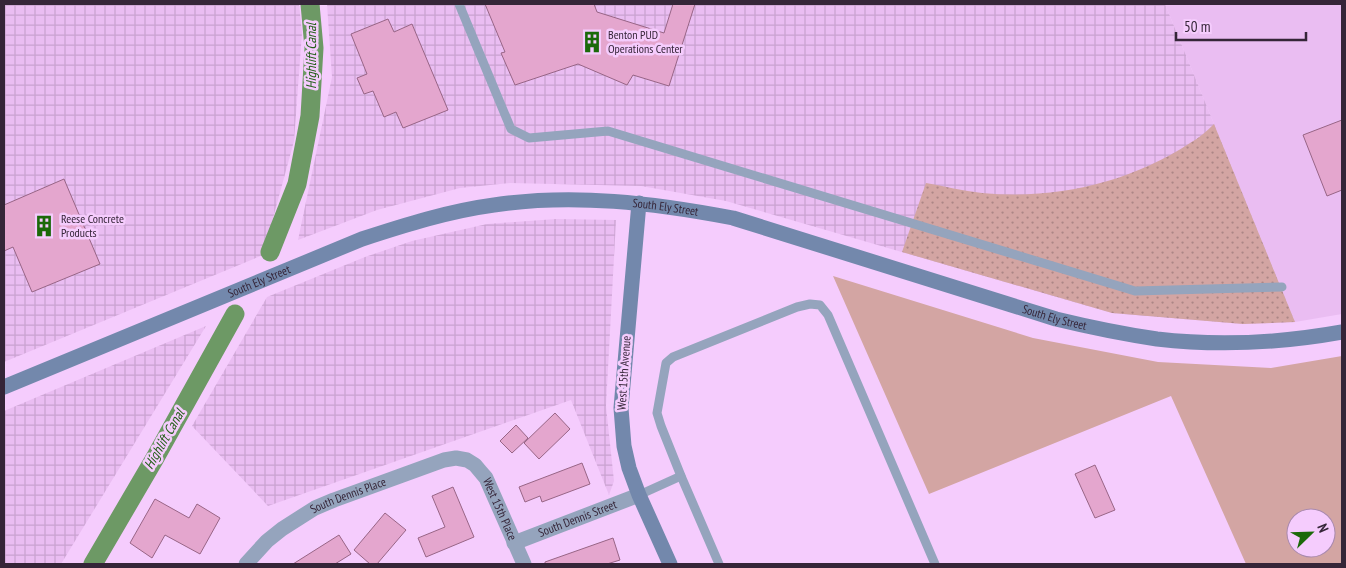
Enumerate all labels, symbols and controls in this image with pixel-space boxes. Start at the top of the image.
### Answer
scale bar [1176,10,1306,42]
text: 50 m [1184,17,1210,36]
water label: Highlift Canal [302,21,320,89]
place label: Benton PUD Operations Center [608,27,683,56]
building icon: Benton PUD Operations Center [579,29,605,55]
street label: South Ely Street [632,195,700,219]
place label: Reese Concrete Products [61,211,124,240]
building icon: Reese Concrete Products [31,213,57,239]
street label: South Ely Street [225,261,293,301]
street label: South Ely Street [1021,301,1089,333]
street label: West 15th Avenue [613,335,634,411]
water label: Highlift Canal [140,404,189,472]
street label: South Dennis Place [307,474,388,516]
street label: West 15th Place [480,475,521,542]
street label: South Dennis Street [536,496,619,540]
north arrow [1286,508,1336,558]
text: N [1313,521,1333,535]

